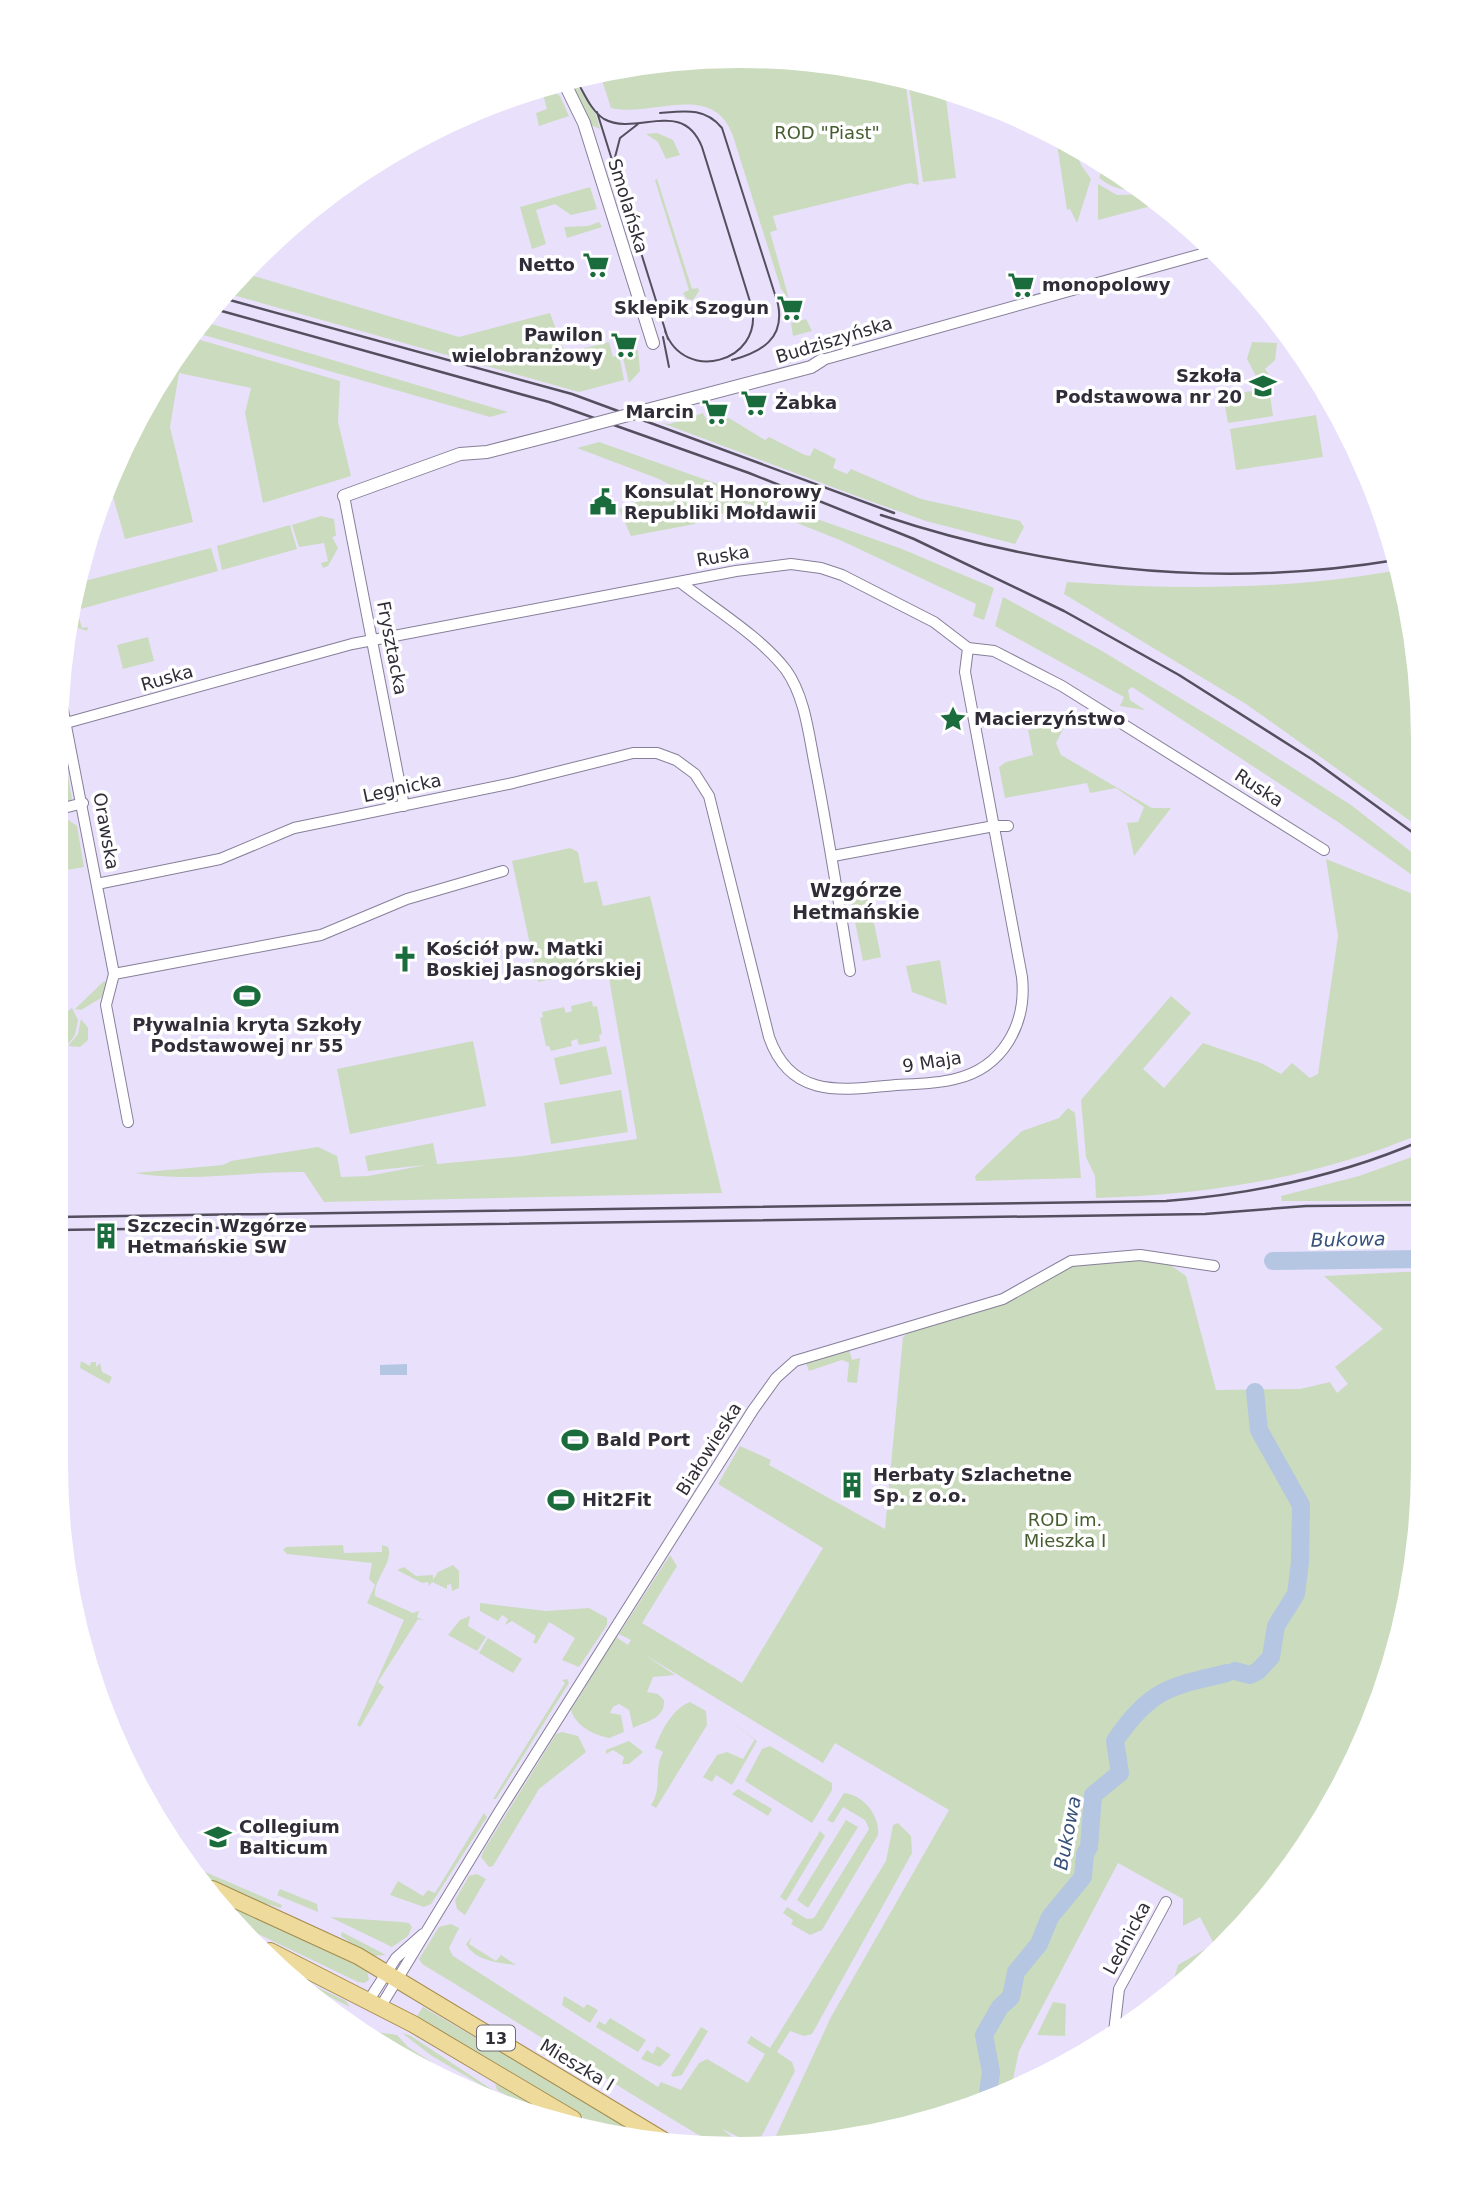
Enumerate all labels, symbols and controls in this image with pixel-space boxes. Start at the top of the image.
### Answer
park label: ROD "Piast" [774,122,880,143]
street label: Smolańska [604,156,653,256]
supermarket icon: Netto [581,250,611,280]
place label: Netto [518,254,575,275]
supermarket icon: monopolowy [1006,270,1036,300]
place label: monopolowy [1042,274,1171,295]
supermarket icon: Sklepik Szogun [775,293,805,323]
place label: Sklepik Szogun [614,297,769,318]
street label: Budziszyńska [773,312,895,367]
place label: Pawilon wielobranżowy [452,324,603,366]
supermarket icon: Pawilon wielobranżowy [609,330,639,360]
place label: Szkoła Podstawowa nr 20 [1055,365,1242,407]
school or university icon: Szkoła Podstawowa nr 20 [1248,371,1278,401]
supermarket icon: Żabka [739,388,769,418]
place label: Żabka [775,392,837,413]
supermarket icon: Marcin [700,397,730,427]
place label: Marcin [625,401,694,422]
place label: Konsulat Honorowy Republiki Mołdawii [624,481,822,523]
public building icon: Konsulat Honorowy Republiki Mołdawii [588,487,618,517]
street label: Ruska [695,541,751,571]
street label: Frysztacka [373,599,412,697]
street label: Ruska [138,660,196,695]
place icon: Macierzyństwo [938,704,968,734]
place label: Macierzyństwo [974,708,1125,729]
street label: Ruska [1231,764,1287,811]
street label: Legnicka [361,769,443,806]
street label: Orawska [89,791,124,871]
district label: Wzgórze Hetmańskie [792,879,920,923]
place label: Kościół pw. Matki Boskiej Jasnogórskiej [426,938,642,980]
church icon: Kościół pw. Matki Boskiej Jasnogórskiej [390,944,420,974]
sports icon: Pływalnia kryta Szkoły Podstawowej nr 55 [232,981,262,1011]
place label: Pływalnia kryta Szkoły Podstawowej nr 55 [132,1014,362,1056]
street label: 9 Maja [901,1046,963,1077]
place label: Szczecin Wzgórze Hetmańskie SW [127,1215,307,1257]
building icon: Szczecin Wzgórze Hetmańskie SW [91,1221,121,1251]
water label: Bukowa [1310,1227,1386,1251]
street label: Białowieska [672,1398,746,1499]
sports icon: Bald Port [560,1425,590,1455]
place label: Bald Port [596,1429,691,1450]
place label: Herbaty Szlachetne Sp. z o.o. [873,1464,1072,1506]
building icon: Herbaty Szlachetne Sp. z o.o. [837,1470,867,1500]
sports icon: Hit2Fit [546,1485,576,1515]
place label: Hit2Fit [582,1489,652,1510]
park label: ROD im. Mieszka I [1024,1509,1106,1551]
water label: Bukowa [1049,1794,1085,1872]
place label: Collegium Balticum [239,1816,340,1858]
school or university icon: Collegium Balticum [203,1822,233,1852]
street label: Lednicka [1099,1898,1155,1978]
road number: 13 [477,2026,515,2050]
street label: Mieszka I [536,2034,618,2095]

